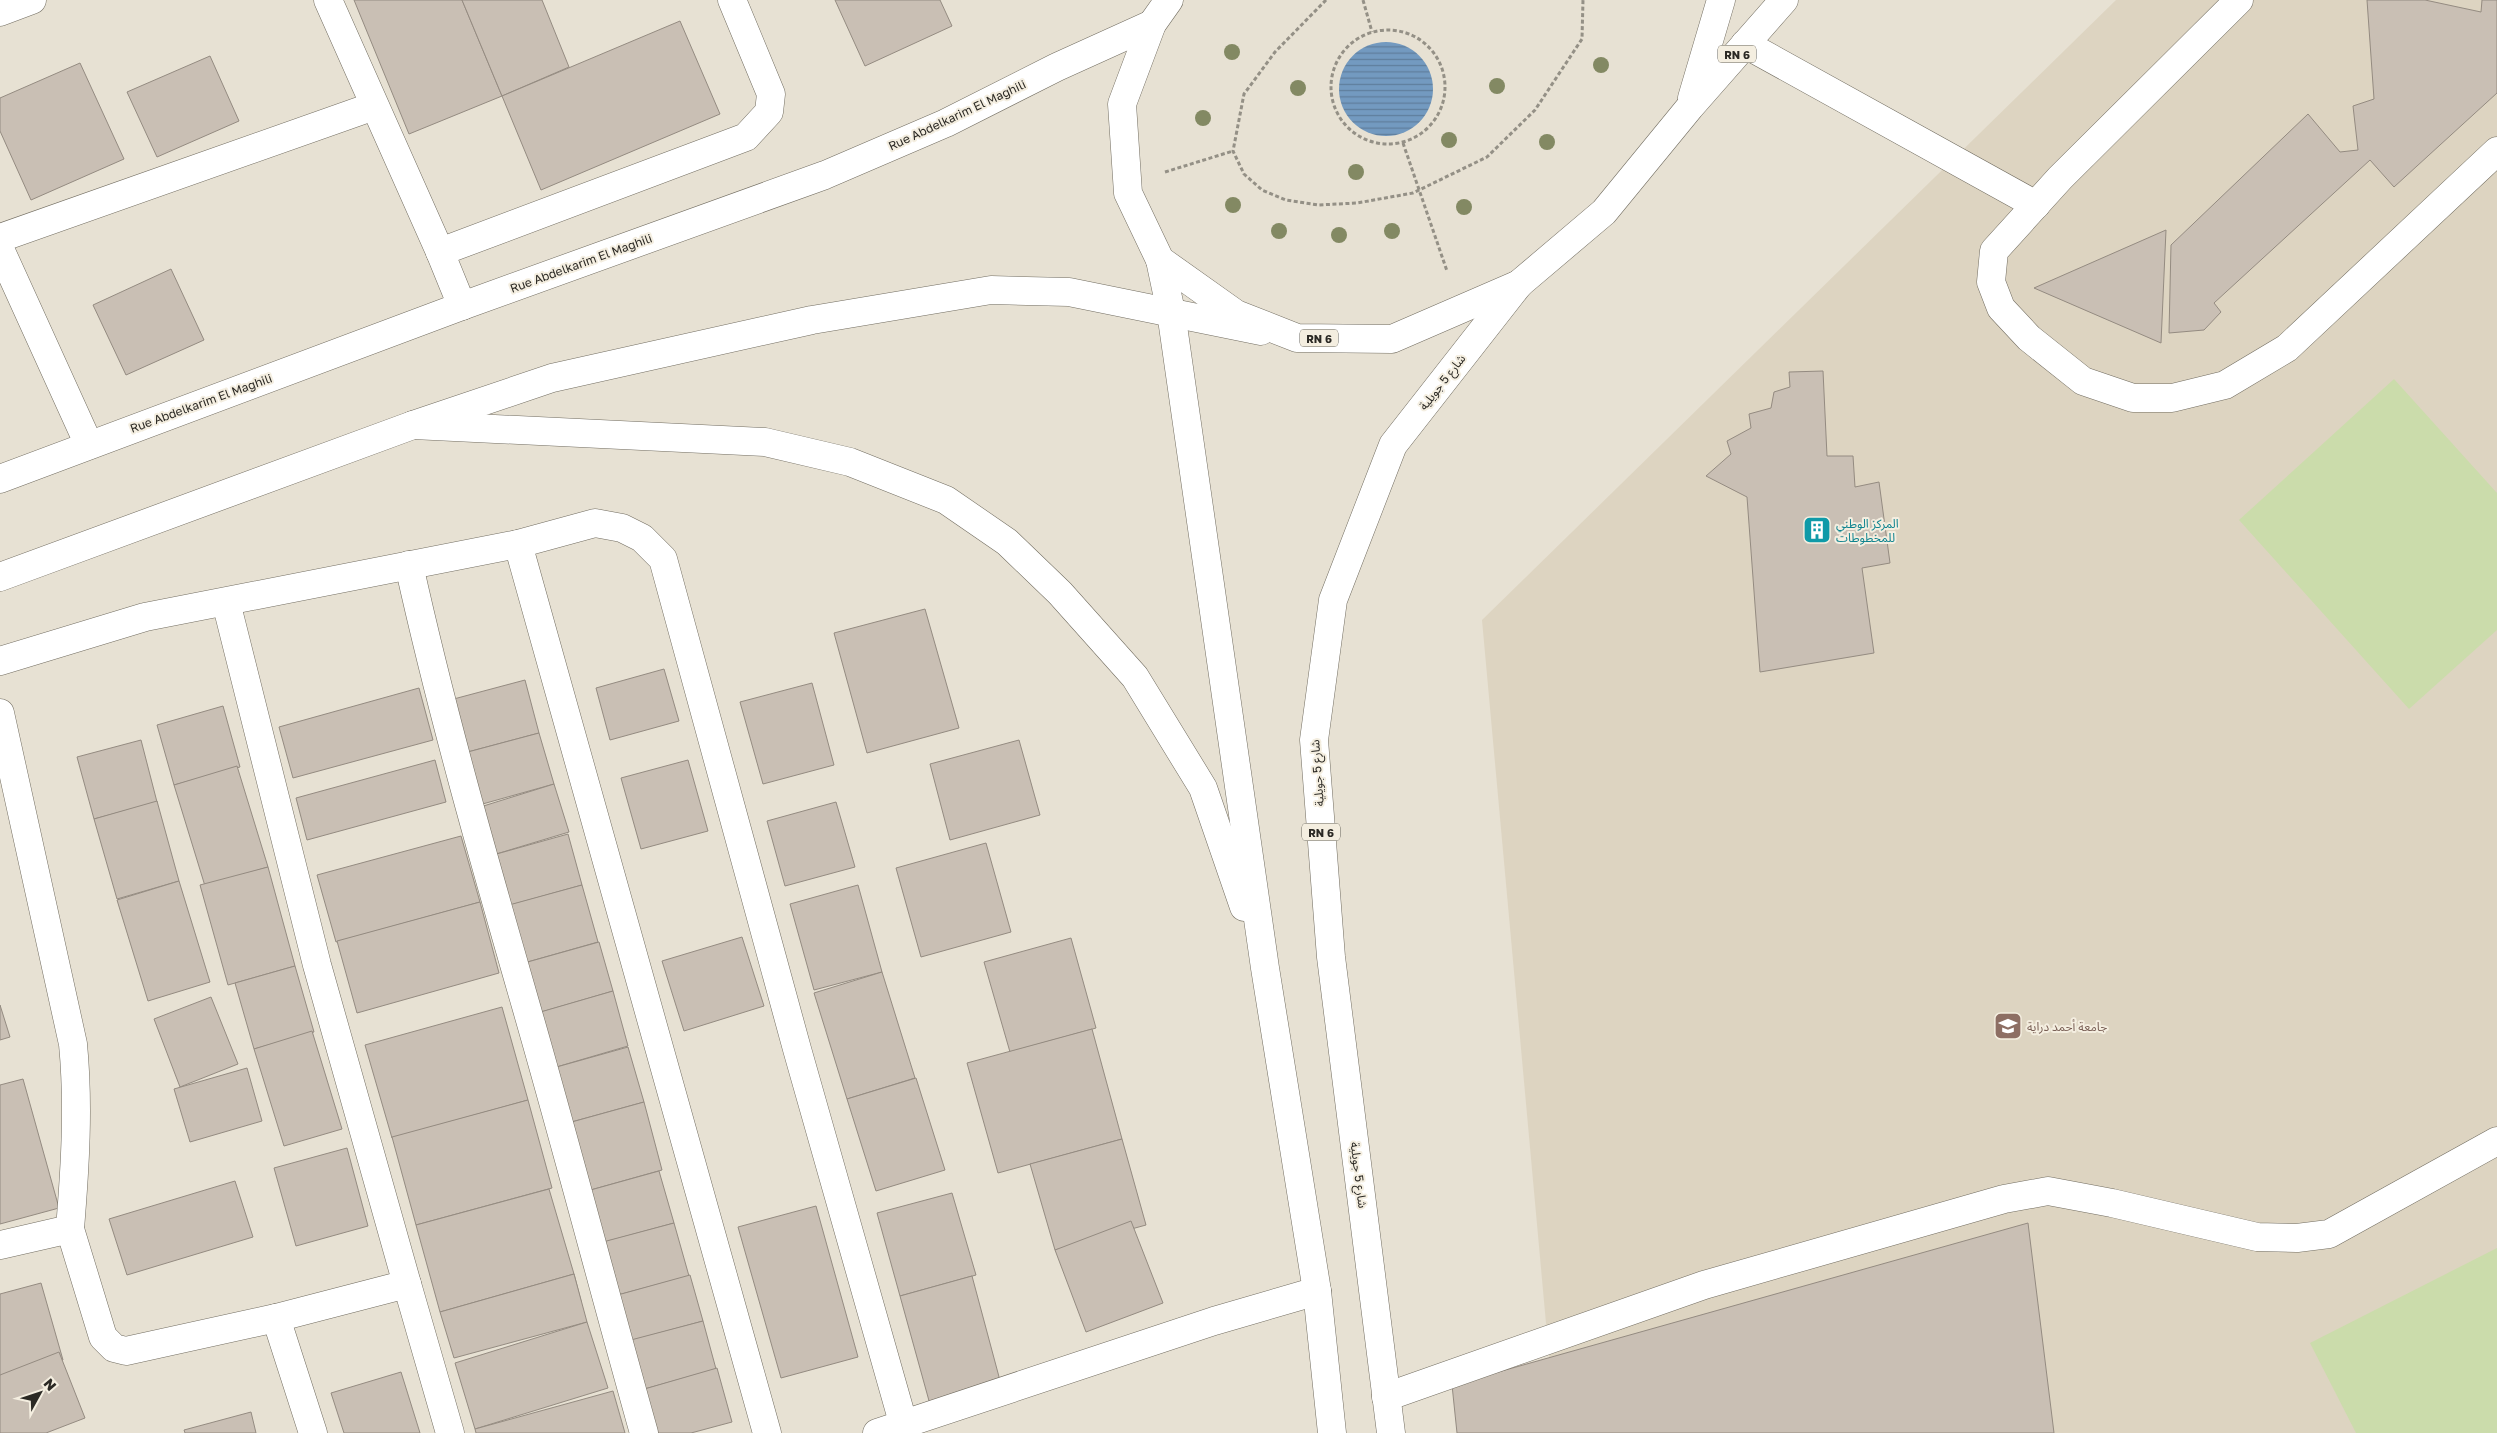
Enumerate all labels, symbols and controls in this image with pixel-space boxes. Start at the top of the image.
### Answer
road number: RN 6 [1718,46,1756,62]
street label: Rue Abdelkarim El Maghili [886,77,1028,153]
street label: Rue Abdelkarim El Maghili [508,230,654,296]
road number: RN 6 [1300,329,1338,346]
street label: شارع 5 جويلية [1416,351,1470,414]
street label: Rue Abdelkarim El Maghili [128,370,274,436]
building icon: المركز الوطني للمخطوطات [1802,515,1832,545]
place label: المركز الوطني للمخطوطات [1836,516,1899,545]
street label: شارع 5 جويلية [1307,739,1329,807]
road number: RN 6 [1302,824,1340,840]
school or university icon: جامعة أحمد دراية [1993,1011,2023,1041]
place label: جامعة أحمد دراية [2027,1019,2107,1034]
street label: شارع 5 جويلية [1346,1141,1371,1209]
north arrow [15,1368,65,1418]
text: N [40,1375,60,1394]

